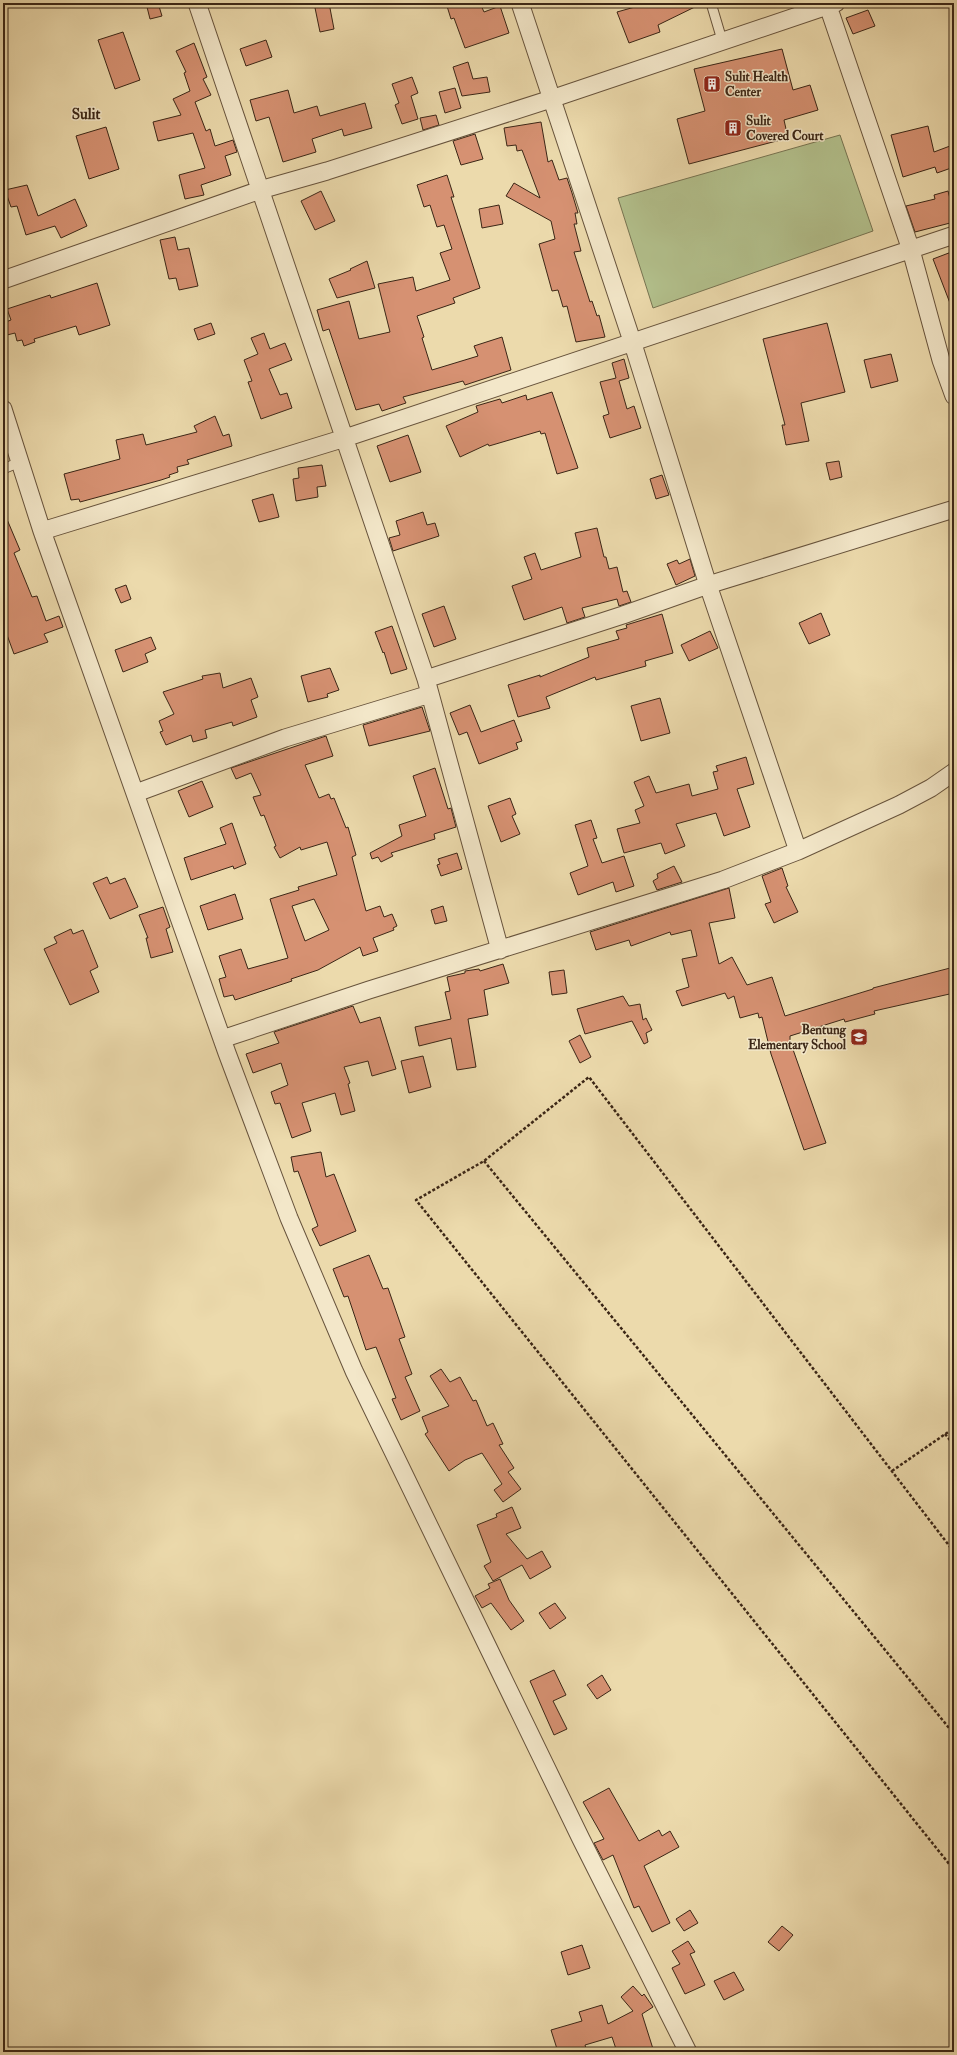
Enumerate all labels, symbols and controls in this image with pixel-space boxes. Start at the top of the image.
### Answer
place label: Sulit Health Center [725,69,788,100]
building icon: Sulit Health Center [702,74,722,94]
district label: Sulit [72,105,100,124]
place label: Sulit Covered Court [746,113,824,144]
building icon: Sulit Covered Court [723,118,743,138]
place label: Bentung Elementary School [748,1022,847,1054]
school or university icon: Bentung Elementary School [849,1027,869,1047]

